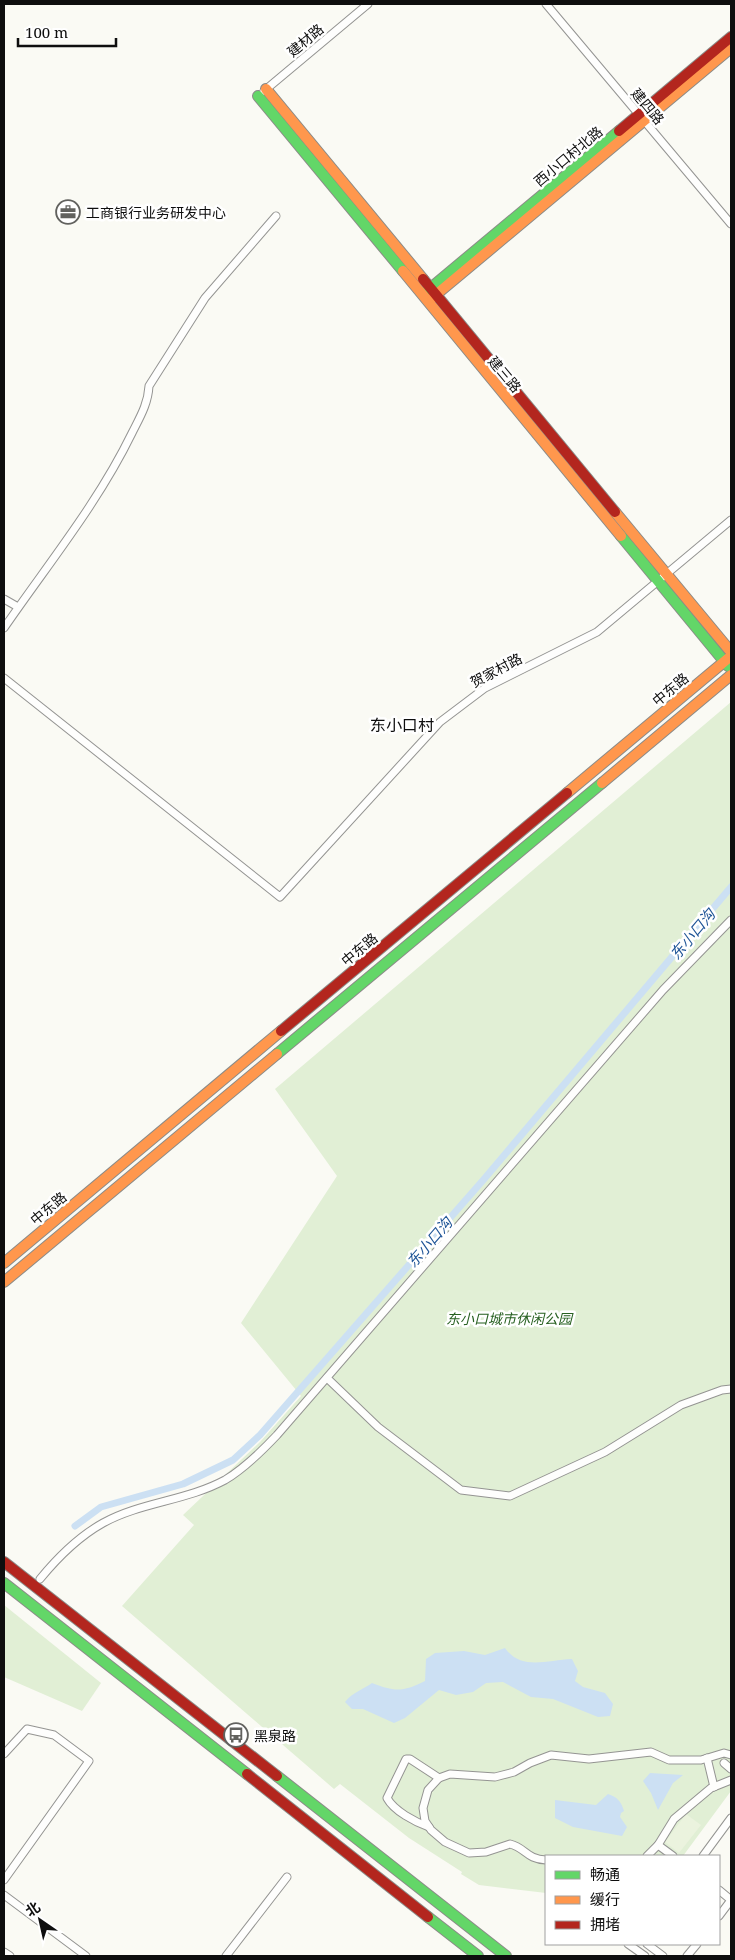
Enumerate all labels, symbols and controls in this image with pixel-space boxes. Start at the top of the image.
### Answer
scale bar [18,15,115,47]
street label: 建材路 [283,19,327,61]
text: 100 m [25,22,68,42]
street label: 建四路 [627,84,669,128]
street label: 西小口村北路 [530,122,606,190]
office icon: 工商银行业务研发中心 [55,199,81,225]
place label: 工商银行业务研发中心 [86,203,226,222]
street label: 建三路 [484,352,526,396]
street label: 贺家村路 [467,648,525,692]
street label: 中东路 [648,668,692,710]
district label: 东小口村 [370,714,434,736]
water label: 东小口沟 [665,903,720,963]
street label: 中东路 [337,928,381,970]
street label: 中东路 [26,1187,70,1229]
water label: 东小口沟 [402,1211,458,1271]
park label: 东小口城市休闲公园 [446,1309,574,1328]
bus stop icon: 黑泉路 [223,1722,249,1748]
place label: 黑泉路 [254,1726,296,1745]
legend [545,1855,720,1945]
text: 畅通 [590,1864,620,1884]
text: 缓行 [590,1889,620,1909]
north arrow [15,1895,65,1945]
text: 北 [21,1897,44,1921]
text: 拥堵 [590,1914,620,1934]

